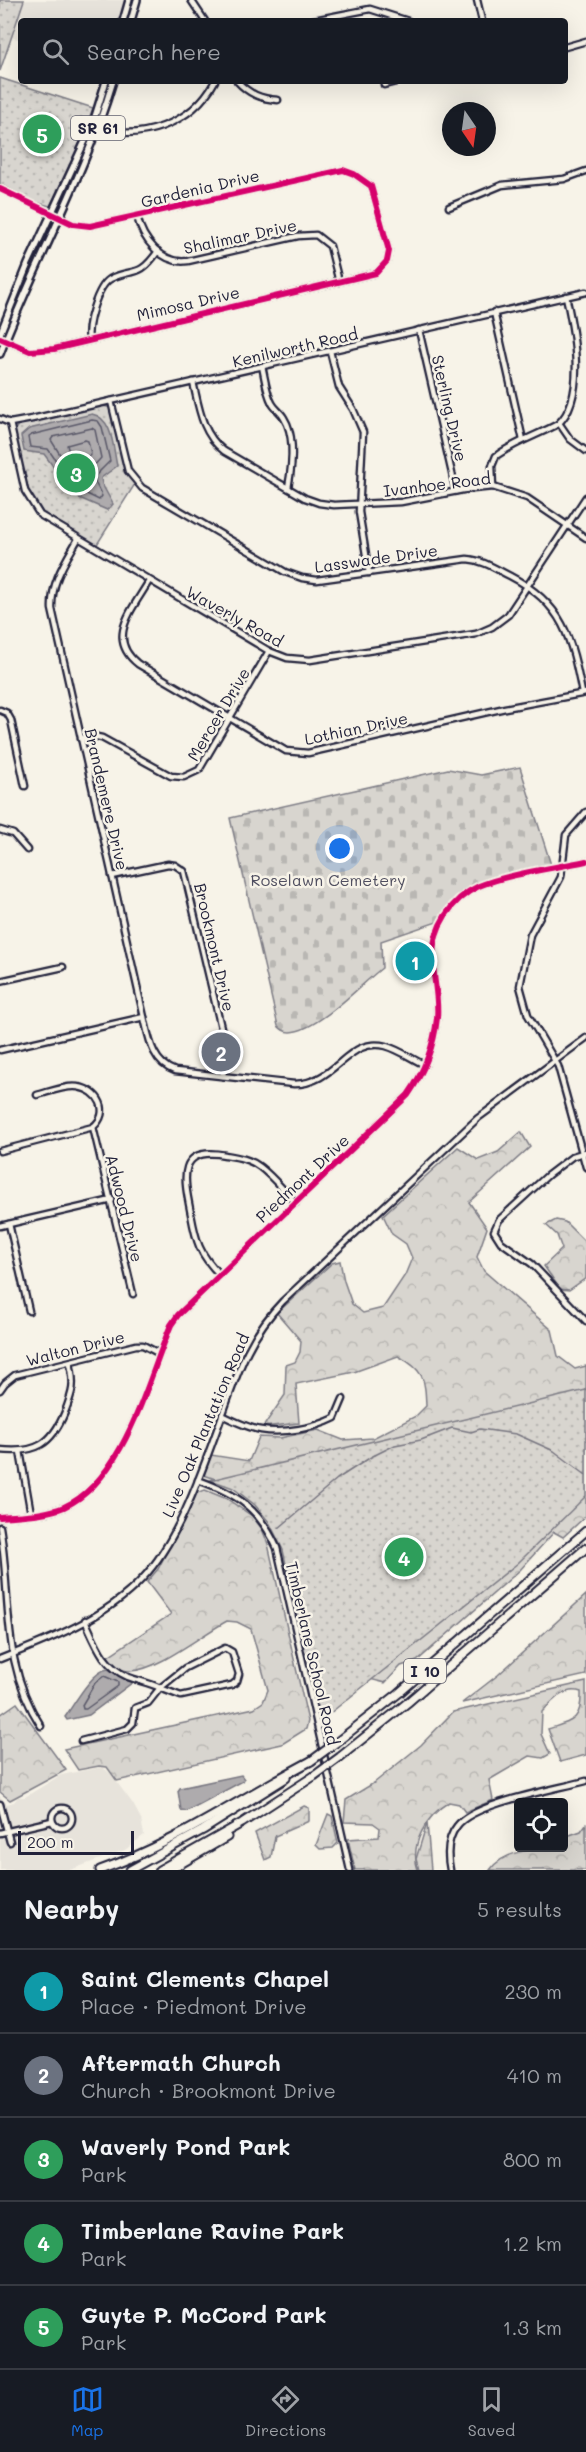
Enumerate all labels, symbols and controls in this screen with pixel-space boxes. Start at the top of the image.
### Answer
search box [18,18,568,84]
icon: search [39,35,72,68]
text: Search here [87,37,221,66]
north arrow [442,102,496,156]
pin: 5 [22,112,62,156]
road number: SR 61 [71,116,125,140]
street label: Gardenia Drive [139,164,261,212]
street label: Shalimar Drive [182,214,298,258]
street label: Mimosa Drive [134,281,242,325]
street label: Kenilworth Road [230,322,360,372]
street label: Sterling Drive [428,353,472,463]
pin: 3 [56,450,96,496]
street label: Ivanhoe Road [382,467,492,501]
street label: Lasswade Drive [313,539,439,577]
street label: Waverly Road [183,581,287,651]
street label: Mercer Drive [182,663,254,765]
street label: Lothian Drive [302,707,410,749]
street label: Brandemere Drive [80,726,134,872]
your location [325,834,354,863]
park label: Roselawn Cemetery [250,869,406,890]
street label: Brookmont Drive [190,881,240,1013]
pin: 1 [396,938,434,984]
pin: 2 [202,1030,240,1074]
street label: Piedmont Drive [251,1129,353,1227]
street label: Adwood Drive [101,1152,149,1264]
street label: Walton Drive [24,1326,126,1370]
street label: Live Oak Plantation Road [157,1330,253,1520]
pin: 4 [384,1534,424,1580]
street label: Timberlane School Road [282,1559,344,1747]
road number: I 10 [404,1659,446,1683]
map controls [514,1798,568,1852]
button: locate [514,1798,568,1852]
scale bar [18,1828,134,1856]
text: 200 m [27,1831,74,1852]
text: Nearby [24,1892,119,1926]
text: 5 results [477,1896,562,1922]
text: Saint Clements Chapel [81,1964,329,1993]
text: 1 [39,1978,48,2004]
text: 230 m [504,1978,562,2004]
text: Place · Piedmont Drive [81,1993,307,2019]
text: Aftermath Church [81,2048,281,2077]
text: 2 [38,2062,49,2088]
text: 410 m [507,2062,562,2088]
text: Church · Brookmont Drive [81,2077,336,2103]
text: Waverly Pond Park [81,2132,290,2161]
text: 3 [38,2146,50,2172]
text: 800 m [503,2146,562,2172]
text: Park [81,2161,126,2187]
text: Timberlane Ravine Park [81,2216,344,2245]
text: 4 [37,2230,50,2256]
text: 1.2 km [503,2230,562,2256]
text: Park [81,2245,126,2271]
text: Guyte P. McCord Park [81,2300,327,2329]
text: 5 [38,2314,49,2340]
text: 1.3 km [502,2314,562,2340]
text: Park [81,2329,126,2355]
tab: Map [71,2383,104,2440]
tab: Directions [245,2383,326,2440]
tab: Saved [468,2383,515,2440]

